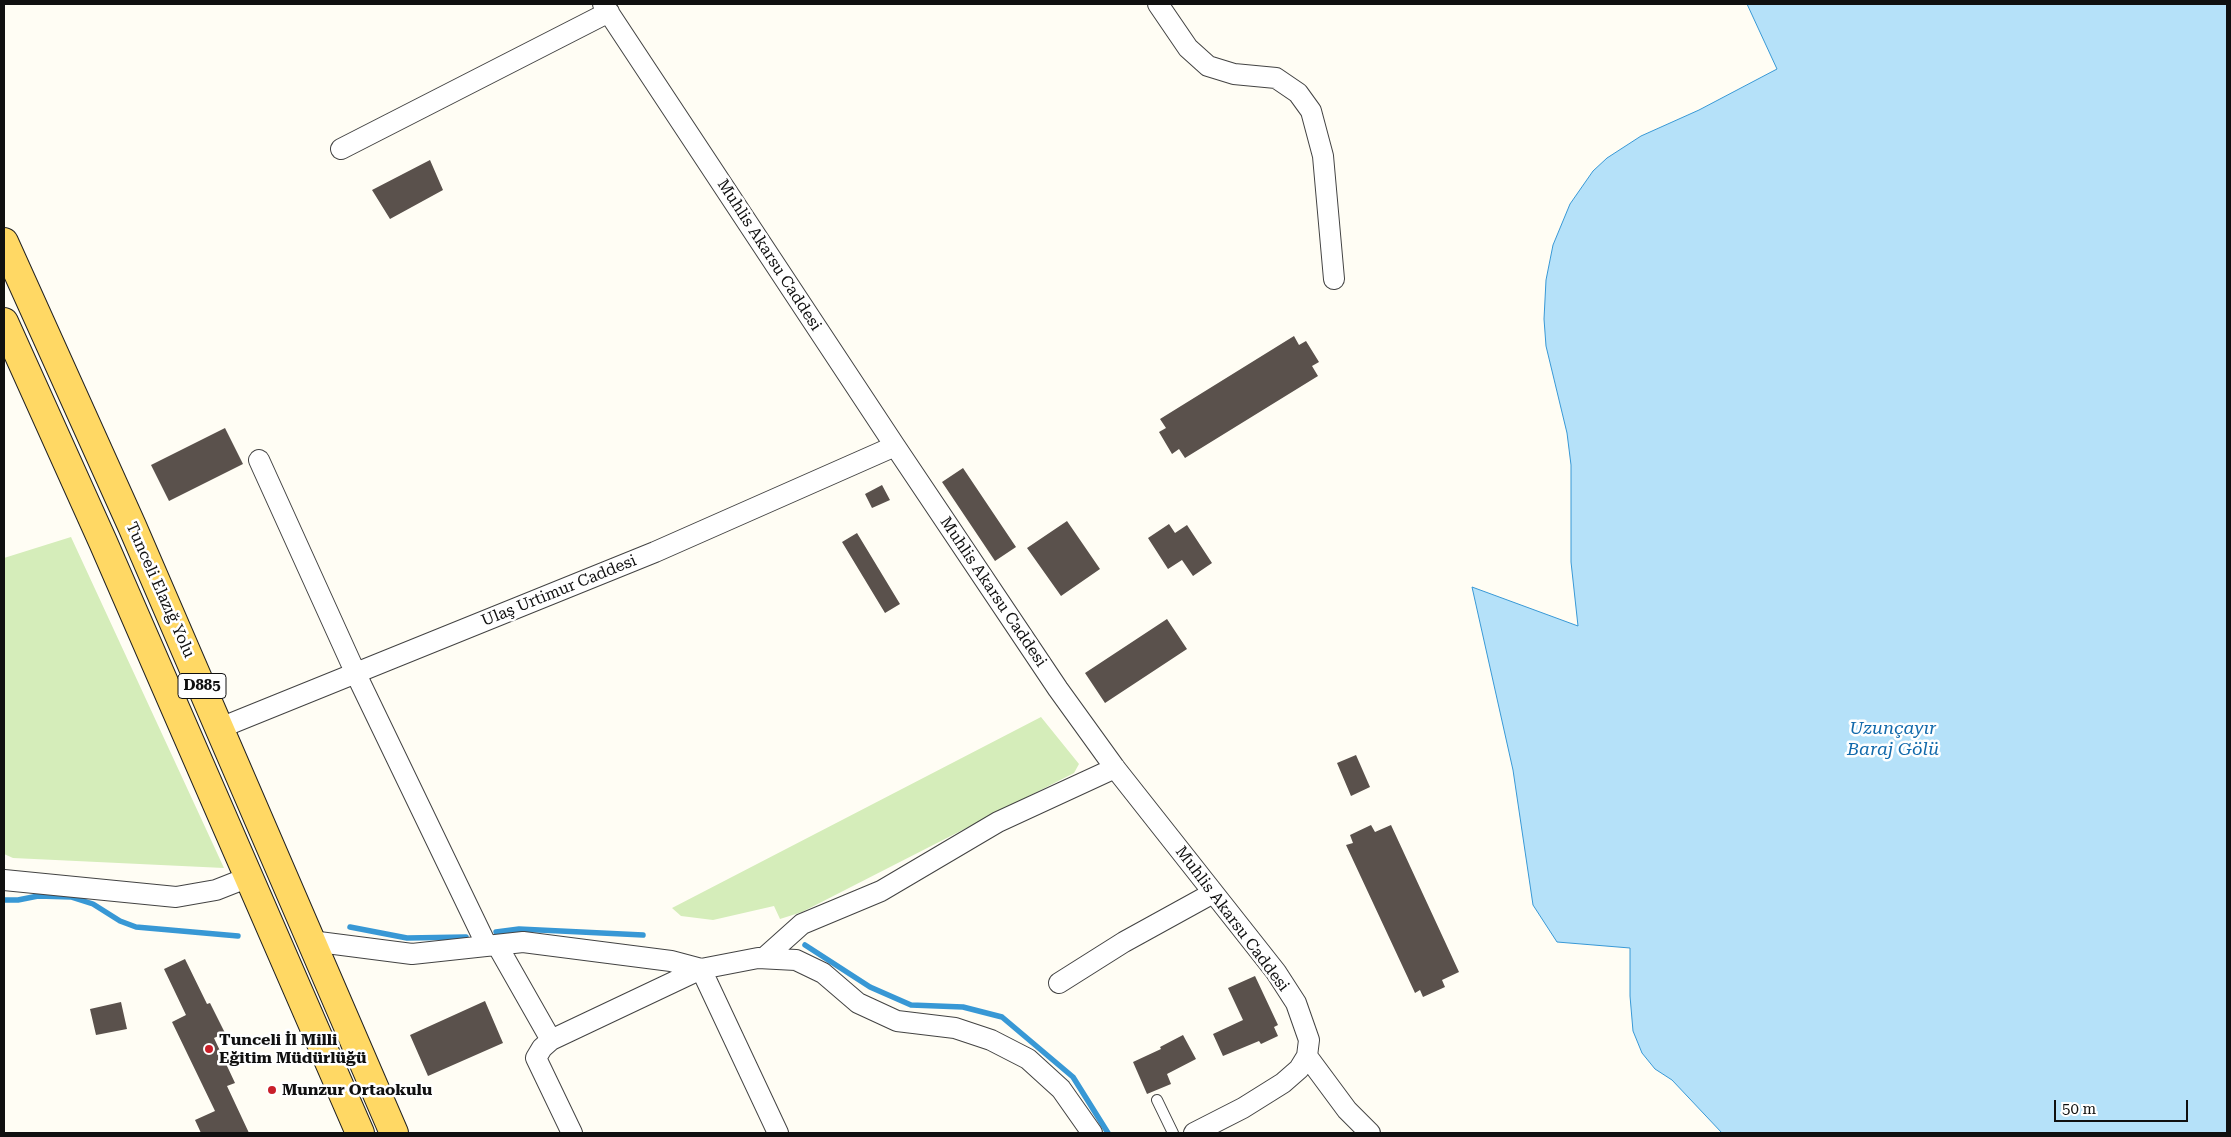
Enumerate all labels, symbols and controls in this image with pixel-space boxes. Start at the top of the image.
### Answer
street label: Muhlis Akarsu Caddesi [713,176,825,334]
street label: Muhlis Akarsu Caddesi [936,513,1050,671]
street label: Tunceli Elazığ Yolu [121,519,199,661]
street label: Ulaş Urtimur Caddesi [479,551,639,631]
road number: D885 [178,674,226,698]
water label: Uzunçayır Baraj Gölü [1847,718,1939,761]
street label: Muhlis Akarsu Caddesi [1171,843,1293,995]
place label: Tunceli İl Milli Eğitim Müdürlüğü [219,1030,367,1068]
marker: Tunceli İl Milli Eğitim Müdürlüğü [203,1043,215,1055]
place label: Munzur Ortaokulu [282,1080,432,1100]
marker: Munzur Ortaokulu [266,1084,278,1096]
scale bar [2056,1090,2190,1122]
text: 50 m [2062,1100,2096,1118]

